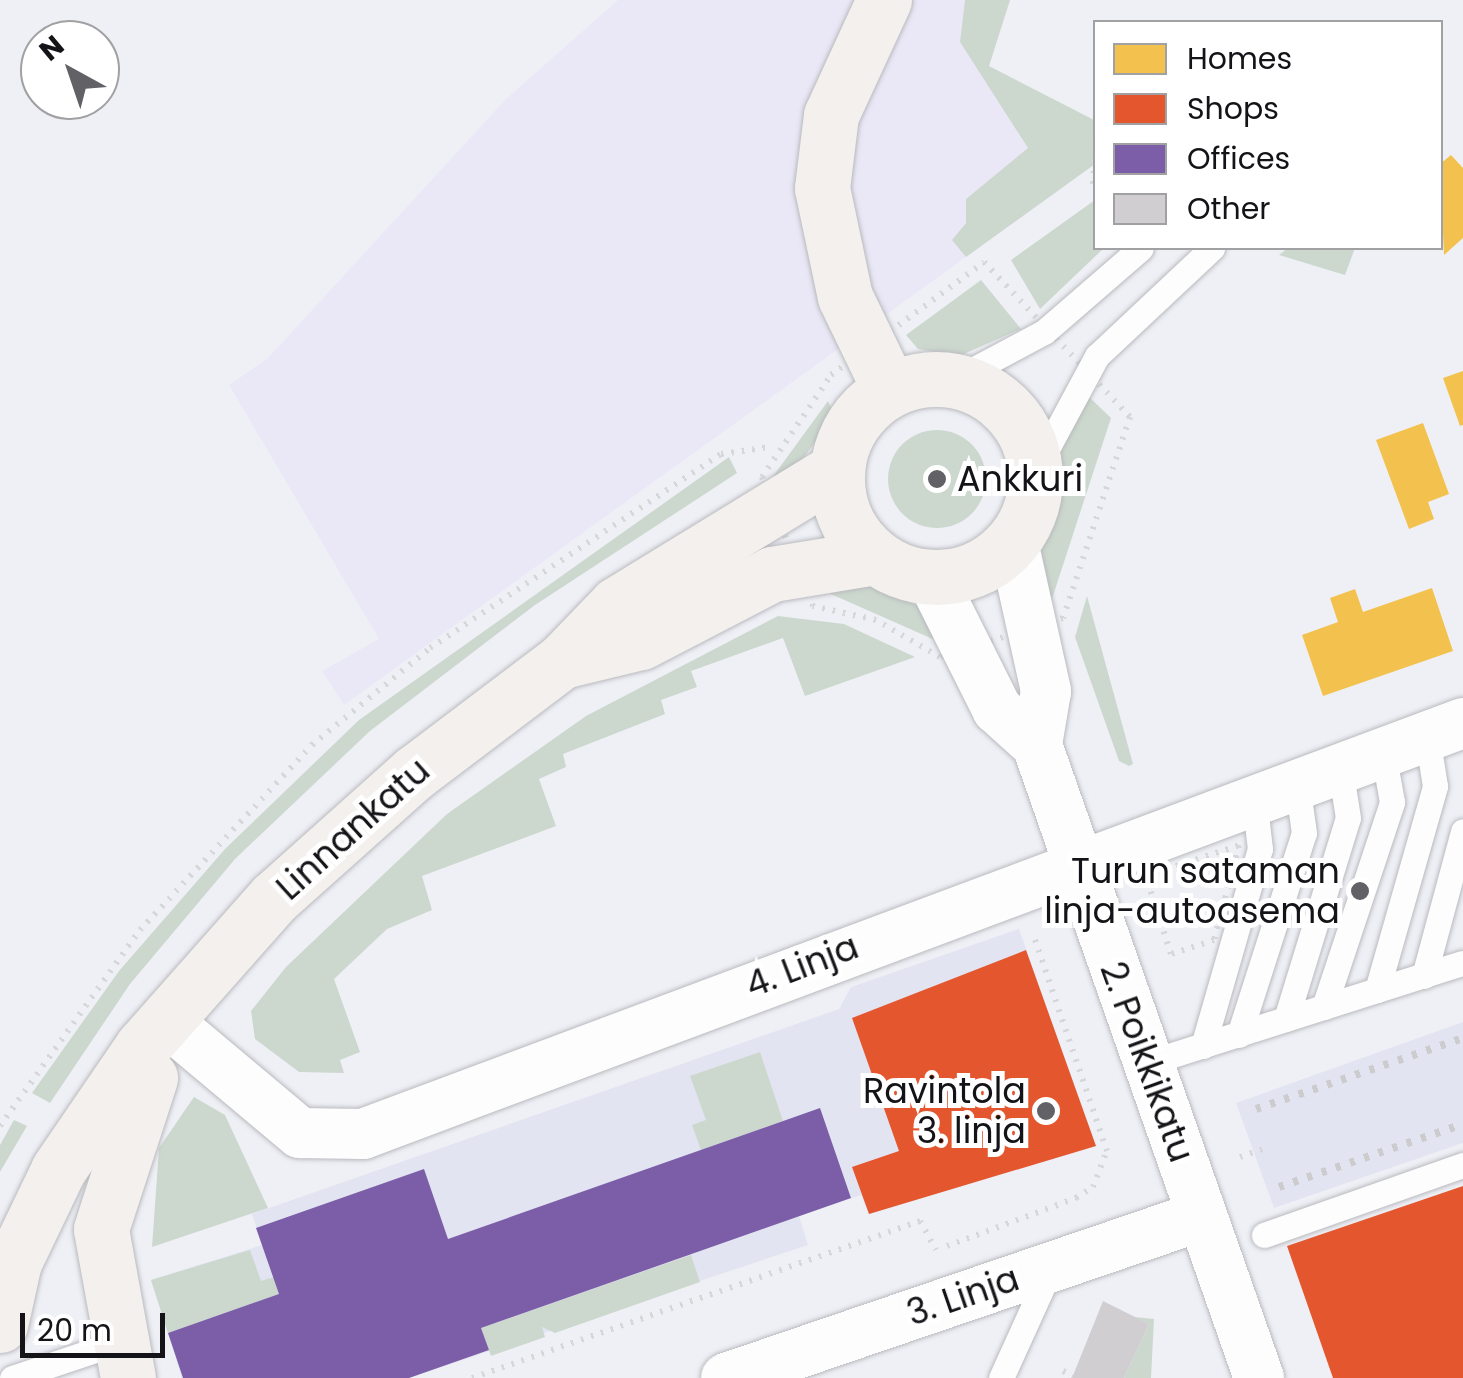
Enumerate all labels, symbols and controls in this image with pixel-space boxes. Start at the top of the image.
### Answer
north arrow [20,20,120,120]
legend [1093,20,1443,250]
text: N [31,26,72,70]
text: Homes [1187,37,1292,80]
text: Shops [1187,87,1279,130]
text: Offices [1187,137,1290,180]
text: Other [1187,187,1271,230]
place label: Ankkuri [957,458,1083,500]
marker: Ankkuri [926,468,948,490]
street label: Linnankatu [268,749,438,909]
place label: Turun sataman linja-autoasema [1044,850,1340,932]
marker: Turun sataman linja-autoasema [1349,880,1371,902]
street label: 4. Linja [740,925,864,1007]
street label: 2. Poikkikatu [1091,956,1203,1168]
place label: Ravintola 3. linja [863,1070,1026,1152]
marker: Ravintola 3. linja [1035,1100,1057,1122]
street label: 3. Linja [901,1257,1025,1335]
scale bar [25,1293,170,1355]
text: 20 m [37,1309,112,1352]

